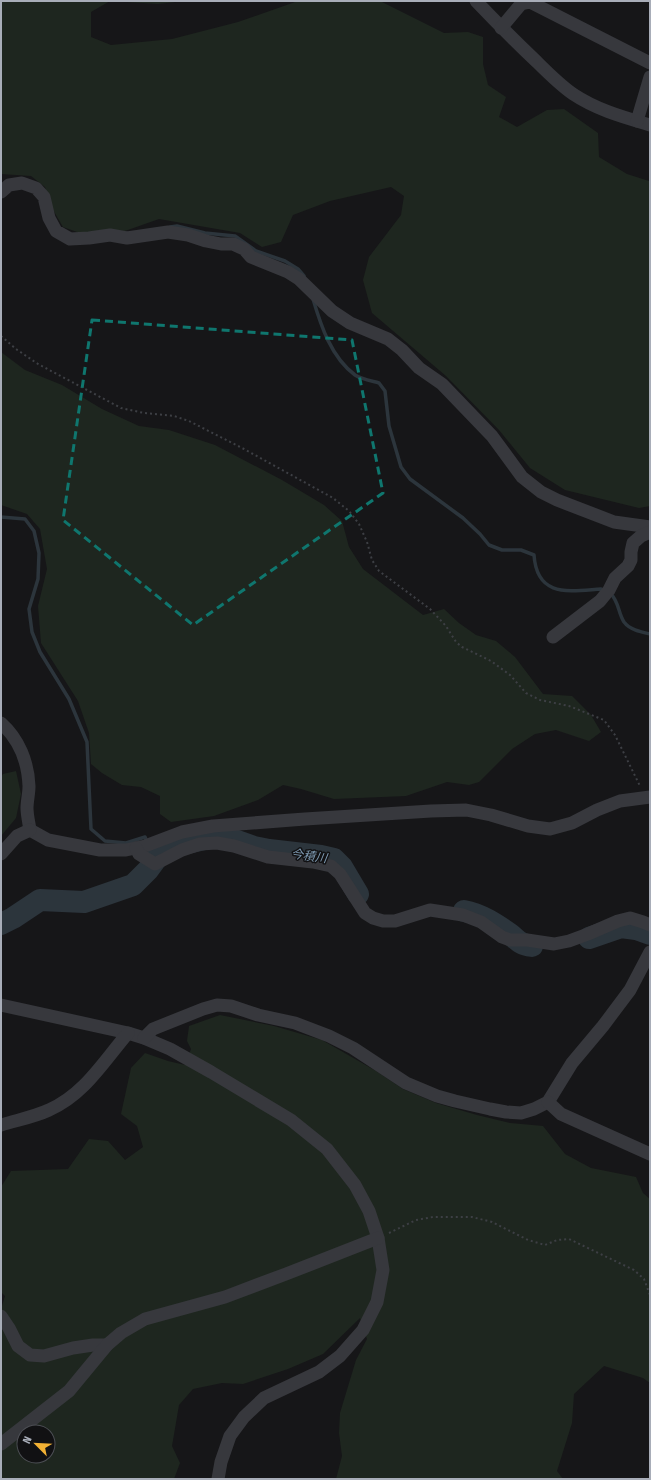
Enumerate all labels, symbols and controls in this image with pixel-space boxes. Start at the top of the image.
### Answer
water label: 今積川 [290,847,330,866]
north arrow [16,1424,56,1464]
text: N [20,1434,35,1446]

